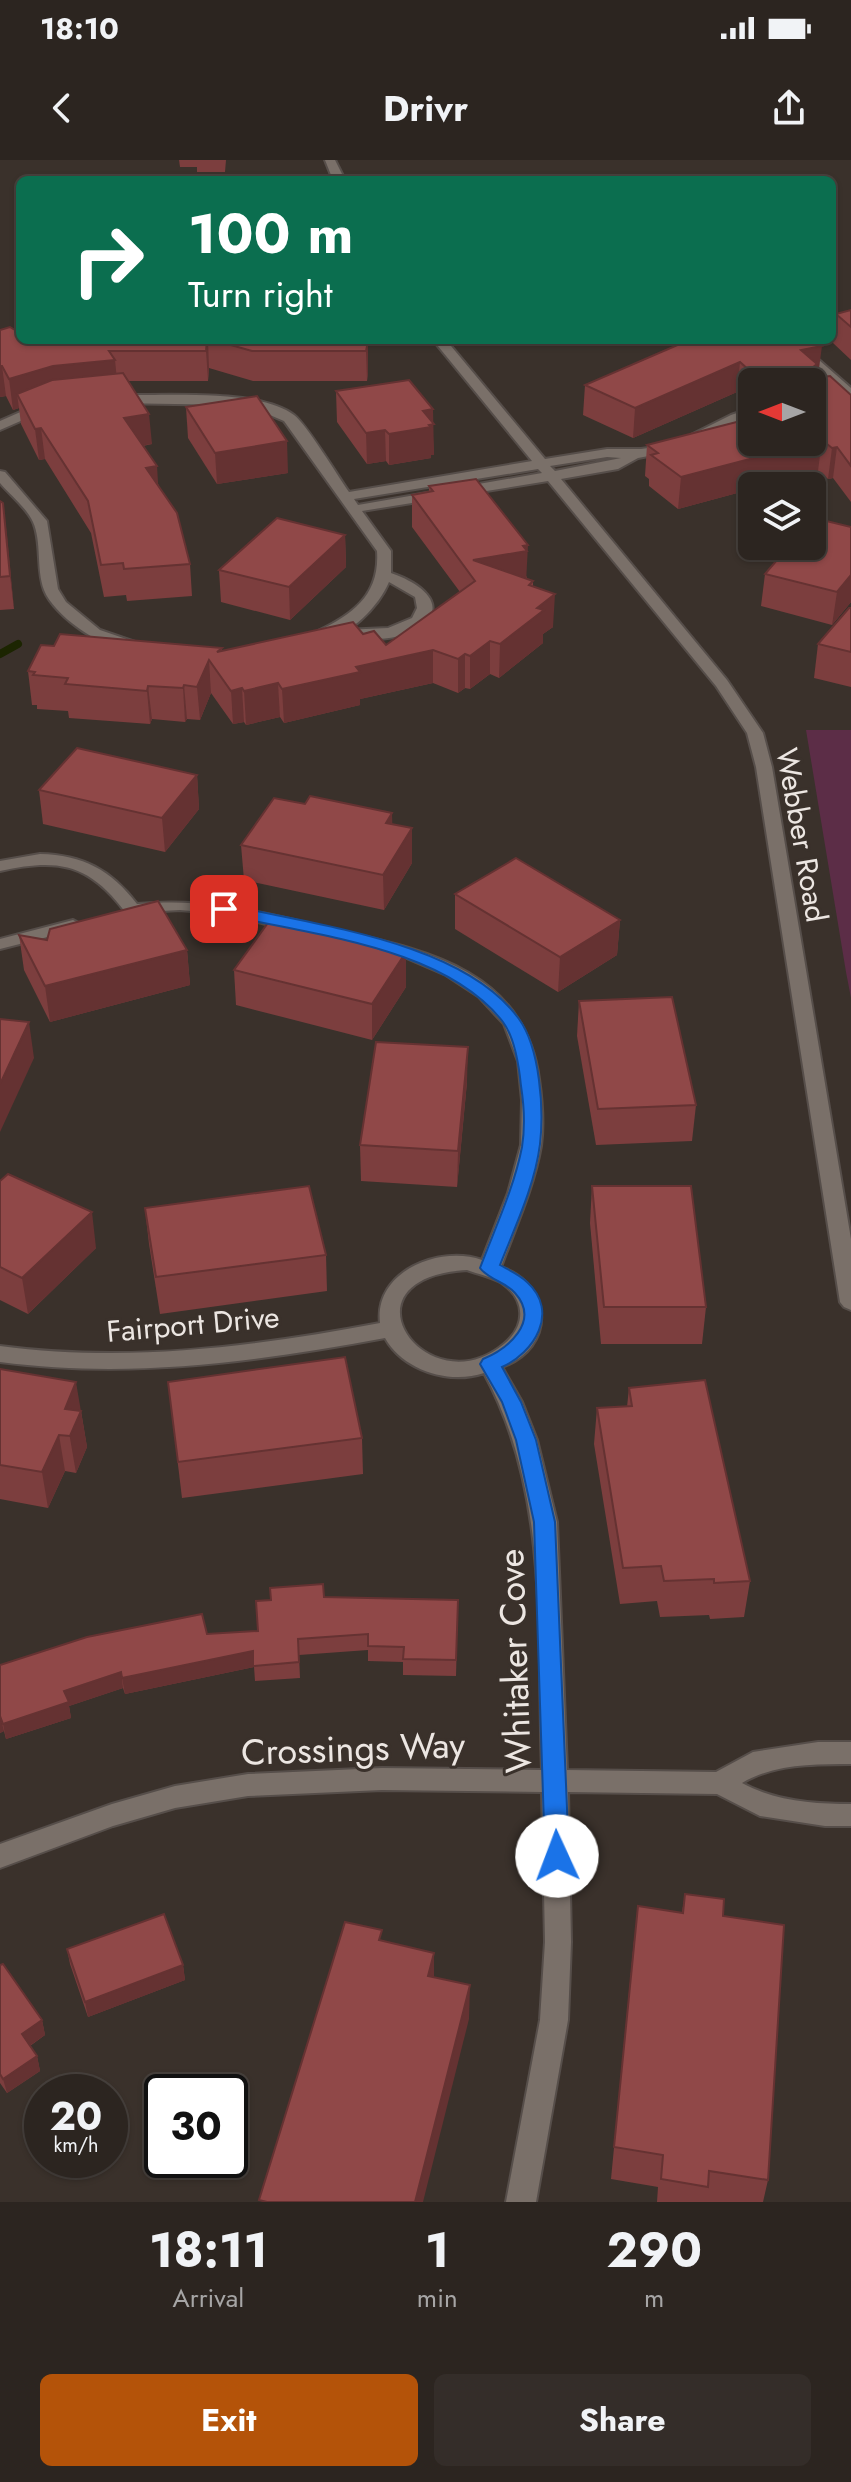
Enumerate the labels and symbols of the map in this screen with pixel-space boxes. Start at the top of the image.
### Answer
north arrow [738,368,826,456]
street label: Webber Road [766,744,838,926]
pin [190,875,258,943]
street label: Fairport Drive [105,1295,281,1353]
street label: Whitaker Cove [484,1548,544,1774]
street label: Crossings Way [240,1718,466,1778]
position arrow [515,1814,599,1898]
speed limit sign: 30 [144,2074,248,2178]

